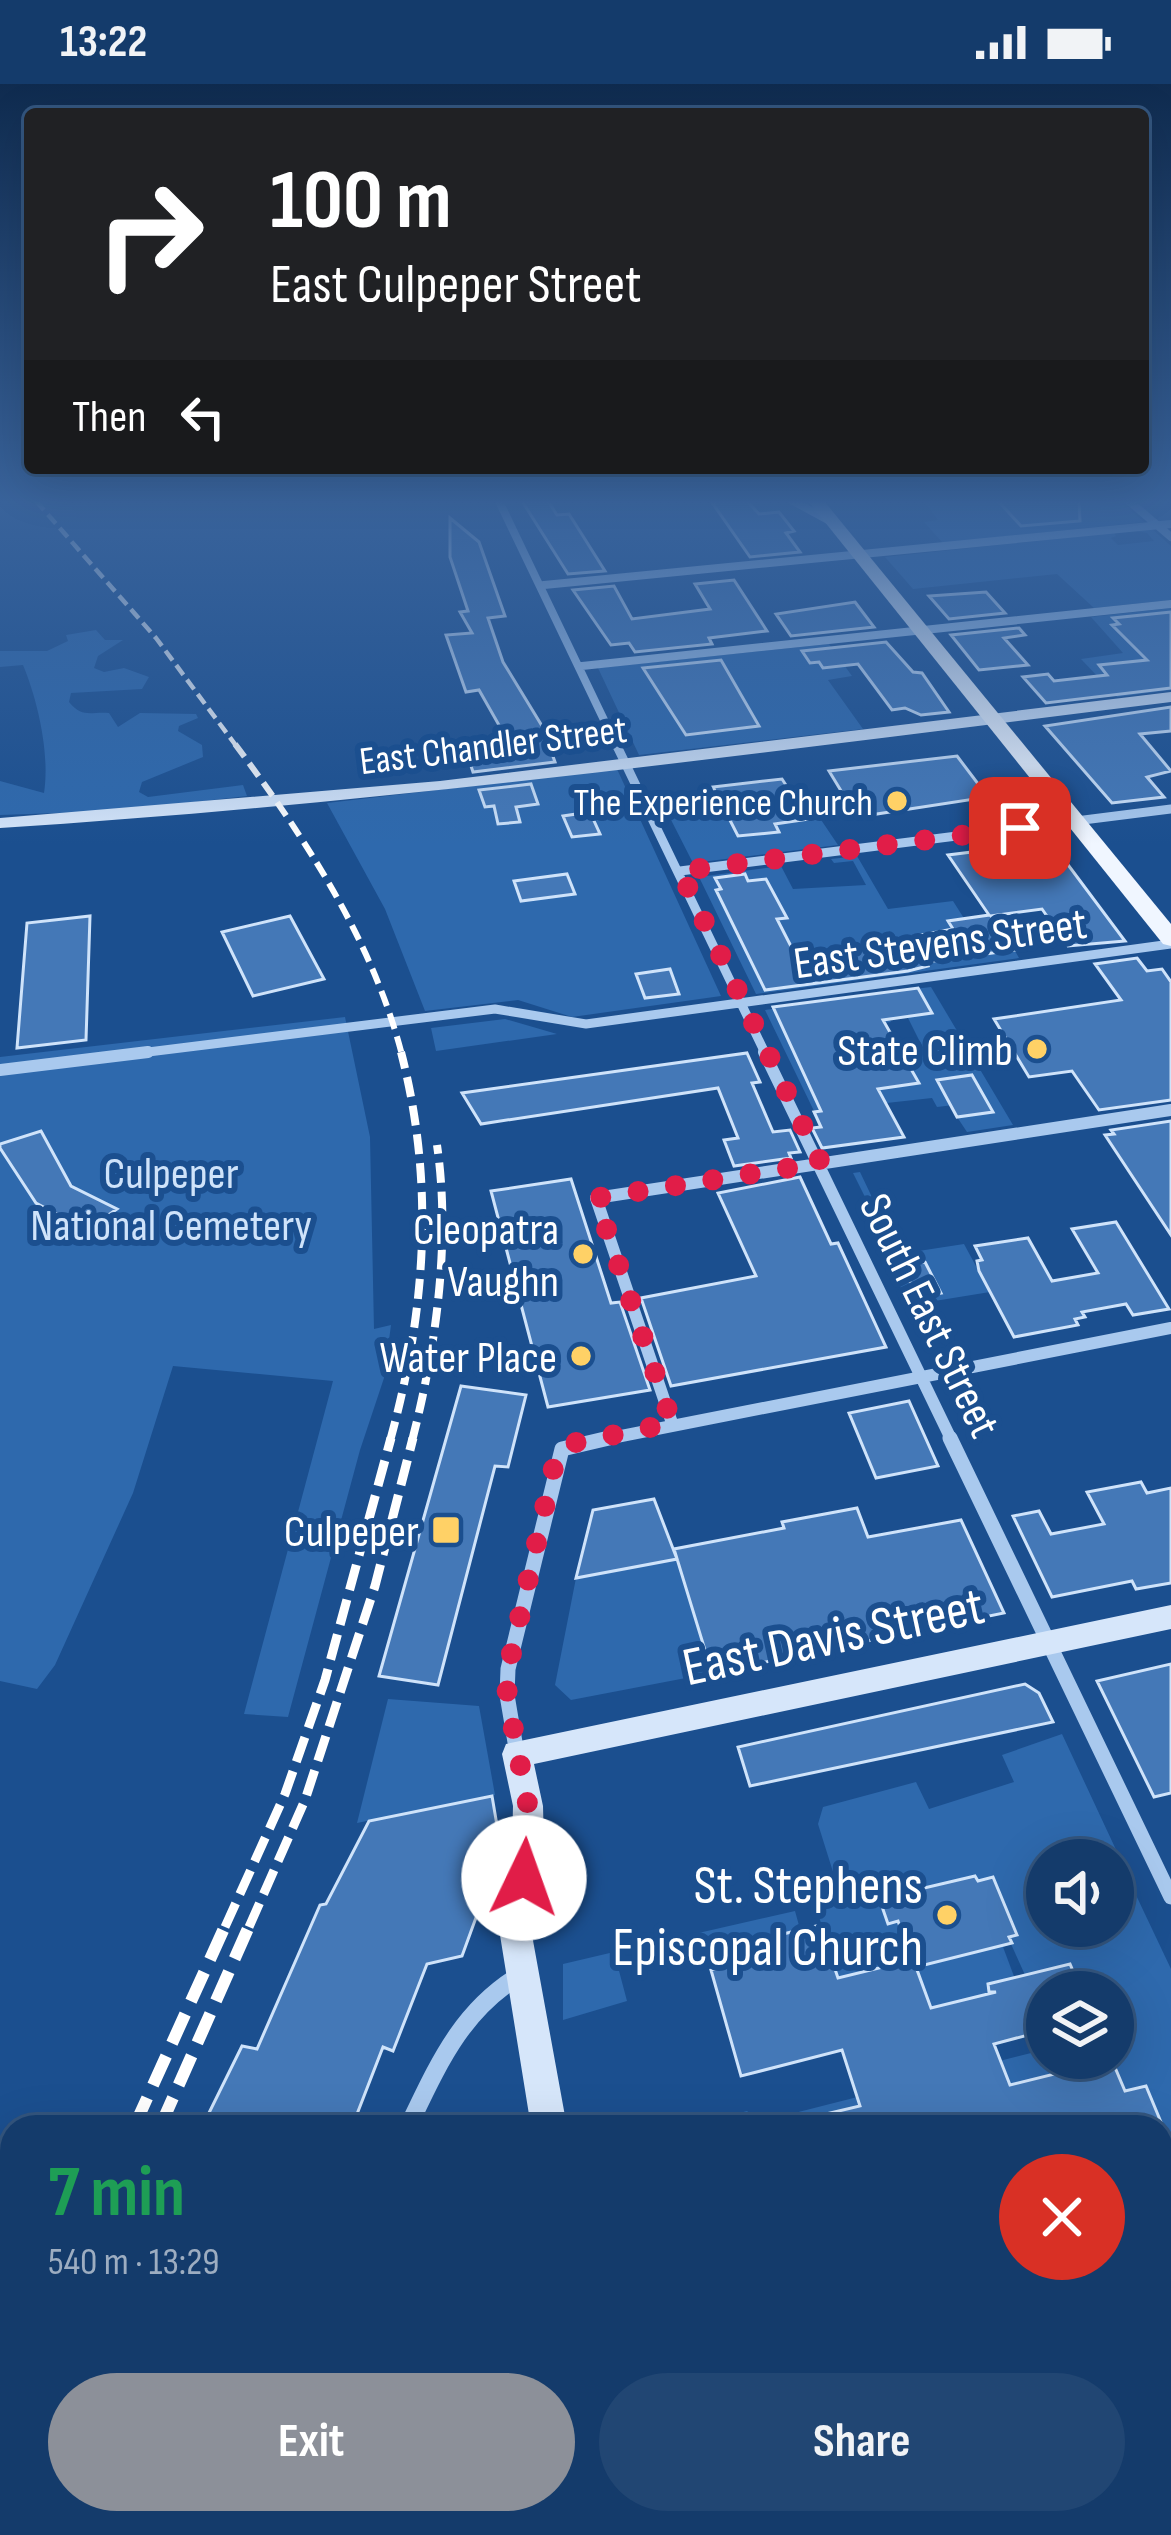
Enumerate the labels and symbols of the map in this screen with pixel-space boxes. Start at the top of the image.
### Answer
street label: East Chandler Street [357,707,630,786]
pin [969,777,1071,879]
place label: The Experience Church [574,780,873,827]
marker: The Experience Church [884,788,910,814]
street label: East Stevens Street [790,897,1090,992]
place label: State Climb [837,1024,1013,1079]
marker: State Climb [1024,1036,1050,1062]
park label: Culpeper National Cemetery [30,1147,312,1254]
street label: South East Street [846,1185,1011,1447]
place label: Cleopatra Vaughn [413,1203,559,1310]
marker: Cleopatra Vaughn [570,1241,596,1267]
place label: Water Place [379,1331,557,1386]
marker: Water Place [568,1343,594,1369]
place label: Culpeper [284,1505,419,1560]
marker: Culpeper [430,1514,462,1546]
street label: East Davis Street [677,1574,990,1701]
position arrow [461,1815,587,1941]
place label: St. Stephens Episcopal Church [612,1854,923,1981]
marker: St. Stephens Episcopal Church [934,1902,960,1928]

